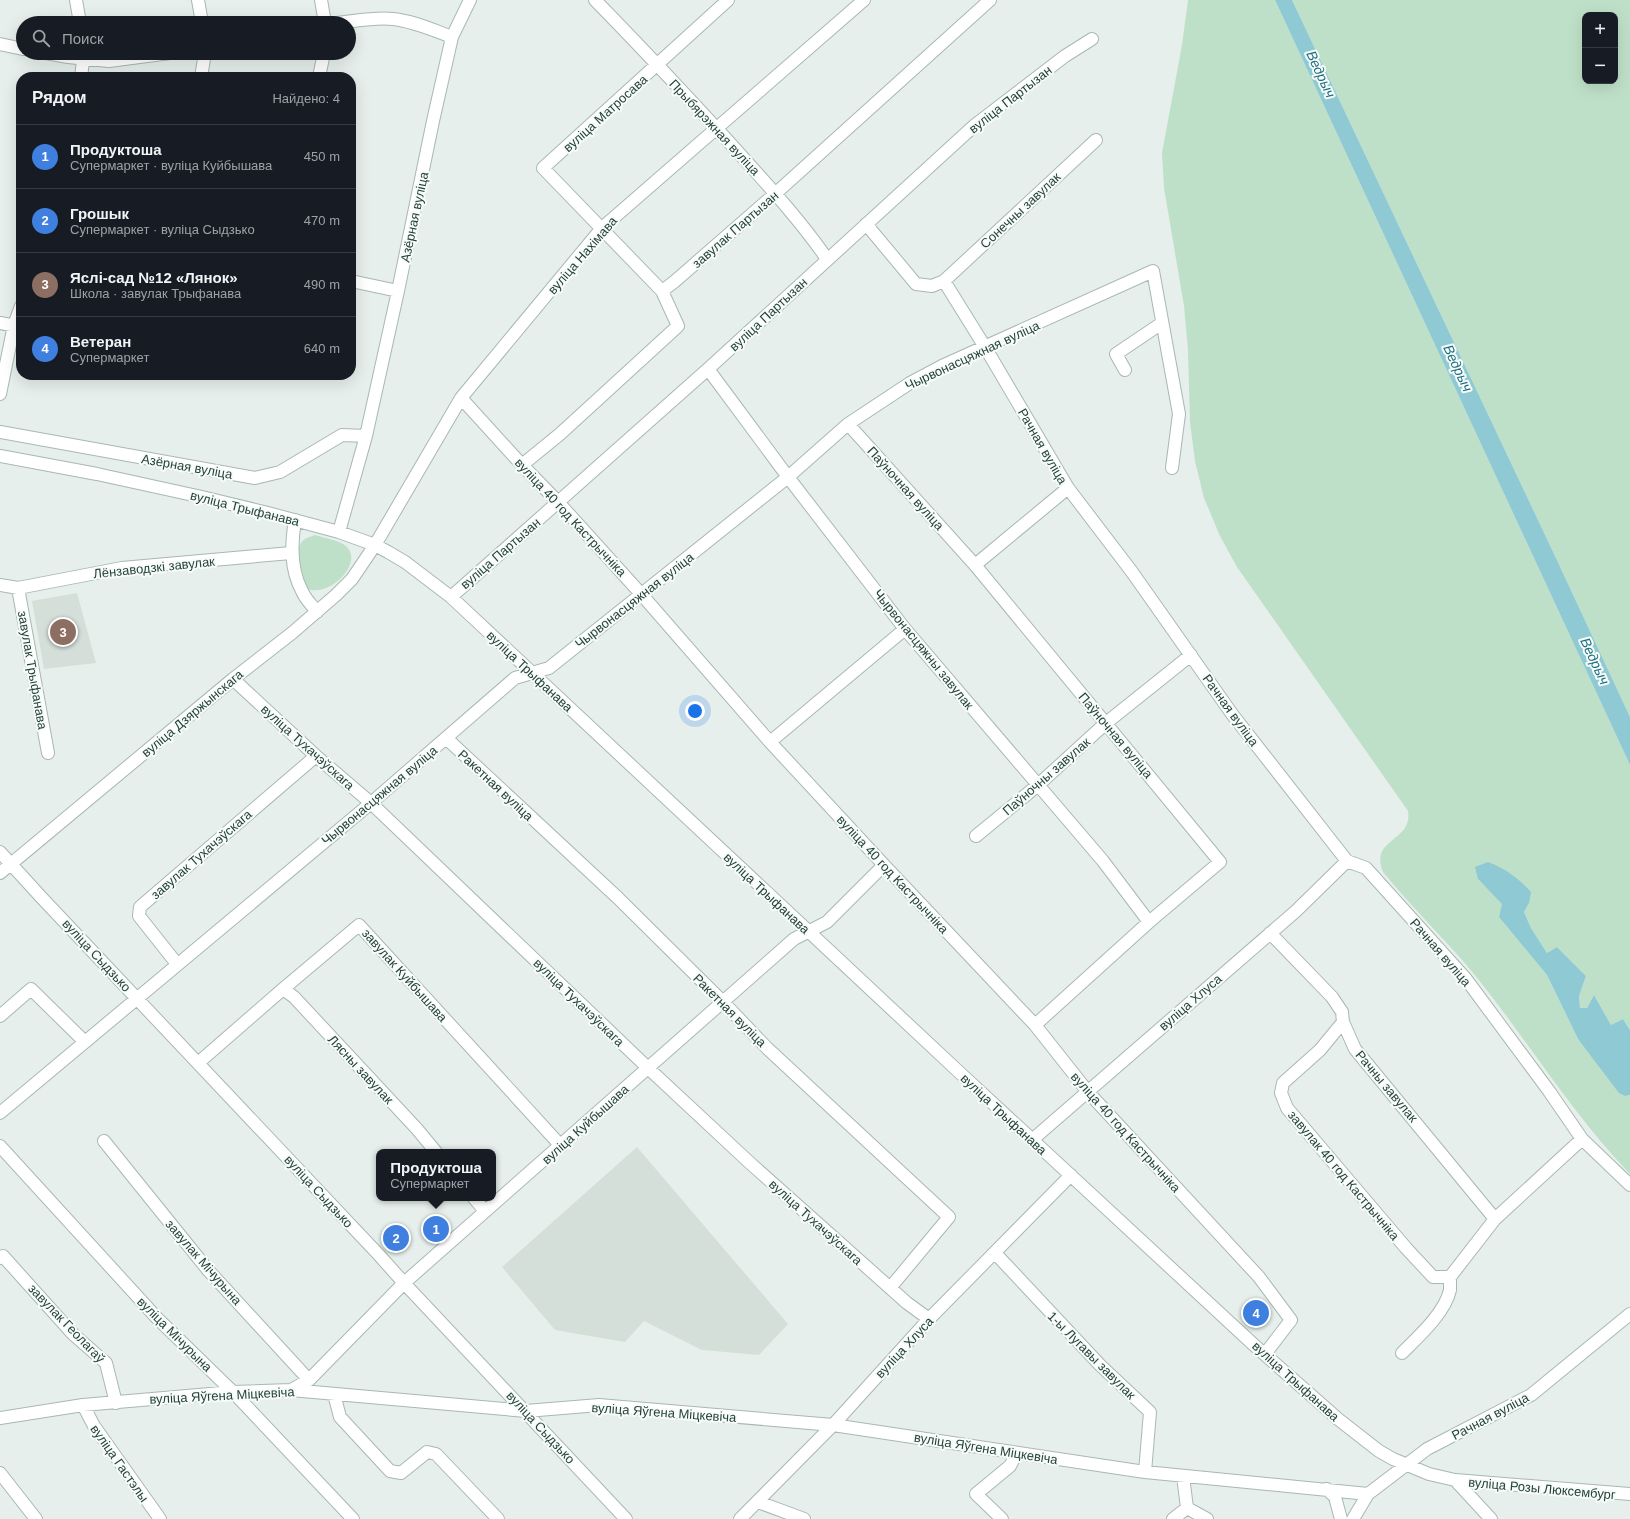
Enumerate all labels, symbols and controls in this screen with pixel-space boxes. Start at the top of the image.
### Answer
map controls [1582,12,1618,84]
button: + [1582,12,1618,48]
search box [16,16,356,60]
icon: search [30,27,52,49]
text: Поиск [62,30,104,47]
water label: Ведрыч [1303,48,1339,100]
button: − [1582,48,1618,84]
street label: вуліца Партызан [966,62,1055,136]
street label: вуліца Матросава [560,71,651,155]
street label: Прыбярэжная вуліца [666,76,764,179]
text: Рядом [32,88,87,107]
text: Найдено: 4 [272,91,340,106]
text: Продуктоша [70,141,162,158]
text: 1 [41,149,49,164]
text: 450 m [304,149,340,164]
text: Супермаркет · вуліца Куйбышава [70,158,272,173]
street label: Сонечны завулак [977,169,1064,251]
street label: Азёрная вуліца [398,170,432,264]
street label: завулак Партызан [689,188,782,271]
text: Грошык [70,205,129,222]
text: 2 [41,213,49,228]
text: 470 m [304,213,340,228]
street label: вуліца Нахімава [545,213,621,297]
text: Супермаркет · вуліца Сыдзько [70,222,255,237]
text: Яслі-сад №12 «Лянок» [70,269,238,286]
street label: вуліца Партызан [726,275,810,354]
text: 3 [41,277,49,292]
text: 490 m [304,277,340,292]
text: Школа · завулак Трыфанава [70,286,241,301]
street label: Чырвонасцяжная вуліца [903,317,1042,393]
text: Ветеран [70,333,131,350]
text: 4 [41,341,49,356]
text: 640 m [304,341,340,356]
water label: Ведрыч [1440,342,1476,394]
text: Супермаркет [70,350,149,365]
street label: Рачная вуліца [1015,406,1071,487]
street label: Паўночная вуліца [864,444,948,534]
street label: Азёрная вуліца [140,451,234,482]
street label: вуліца 40 год Кастрычніка [512,455,630,580]
street label: вуліца Трыфанава [189,488,302,529]
street label: вуліца Партызан [457,515,543,592]
street label: Чырвонасцяжная вуліца [572,549,697,651]
street label: Лёнзаводзкі завулак [93,554,216,581]
street label: Чырвонасцяжны завулак [871,586,977,713]
street label: завулак Трыфанава [15,610,50,731]
pin: 3 [50,617,76,647]
street label: вуліца Трыфанава [484,628,576,715]
water label: Ведрыч [1577,635,1613,687]
street label: вуліца Дзяржынскага [139,666,247,760]
street label: Рачная вуліца [1200,671,1262,750]
street label: Паўночная вуліца [1075,690,1156,782]
your location [685,701,705,721]
street label: вуліца Тухачэўскага [258,702,358,794]
street label: Паўночны завулак [1000,734,1093,818]
street label: Чырвонасцяжная вуліца [318,742,441,848]
street label: Ракетная вуліца [455,747,537,824]
street label: завулак Тухачэўскага [148,806,255,902]
street label: вуліца 40 год Кастрычніка [834,812,952,937]
street label: вуліца Трыфанава [721,850,813,937]
street label: Рачная вуліца [1407,915,1475,990]
street label: вуліца Сыдзько [59,916,134,995]
street label: завулак Куйбышава [359,926,451,1025]
street label: вуліца Тухачэўскага [530,955,628,1050]
street label: Ракетная вуліца [690,971,770,1051]
street label: вуліца Хлуса [1156,971,1225,1034]
street label: Лясны завулак [325,1032,397,1107]
street label: Рачны завулак [1352,1048,1421,1125]
street label: вуліца 40 год Кастрычніка [1068,1069,1184,1196]
street label: вуліца Трыфанава [958,1071,1050,1158]
street label: вуліца Куйбышава [539,1081,632,1167]
street label: завулак 40 год Кастрычніка [1285,1107,1403,1244]
popup [376,1149,496,1201]
street label: вуліца Сыдзько [281,1152,356,1231]
text: Продуктоша [390,1159,482,1176]
text: Супермаркет [390,1176,470,1191]
street label: вуліца Тухачэўскага [766,1177,866,1269]
pin: 1 [423,1214,449,1244]
street label: завулак Мічурына [163,1217,245,1309]
pin: 2 [383,1223,409,1253]
street label: завулак Геолагаў [25,1281,108,1366]
street label: вуліца Мічурына [134,1294,216,1375]
pin: 4 [1243,1298,1269,1328]
street label: 1-ы Лугавы завулак [1045,1308,1139,1403]
street label: вуліца Хлуса [872,1313,937,1381]
street label: вуліца Трыфанава [1249,1338,1343,1425]
street label: вуліца Яўгена Міцкевіча [149,1384,296,1407]
street label: вуліца Сыдзько [503,1388,578,1467]
street label: Рачная вуліца [1449,1390,1532,1443]
street label: вуліца Яўгена Міцкевіча [591,1400,738,1425]
street label: вуліца Гастэлы [87,1422,152,1505]
street label: вуліца Яўгена Міцкевіча [913,1430,1060,1467]
street label: вуліца Розы Люксембург [1468,1475,1616,1502]

